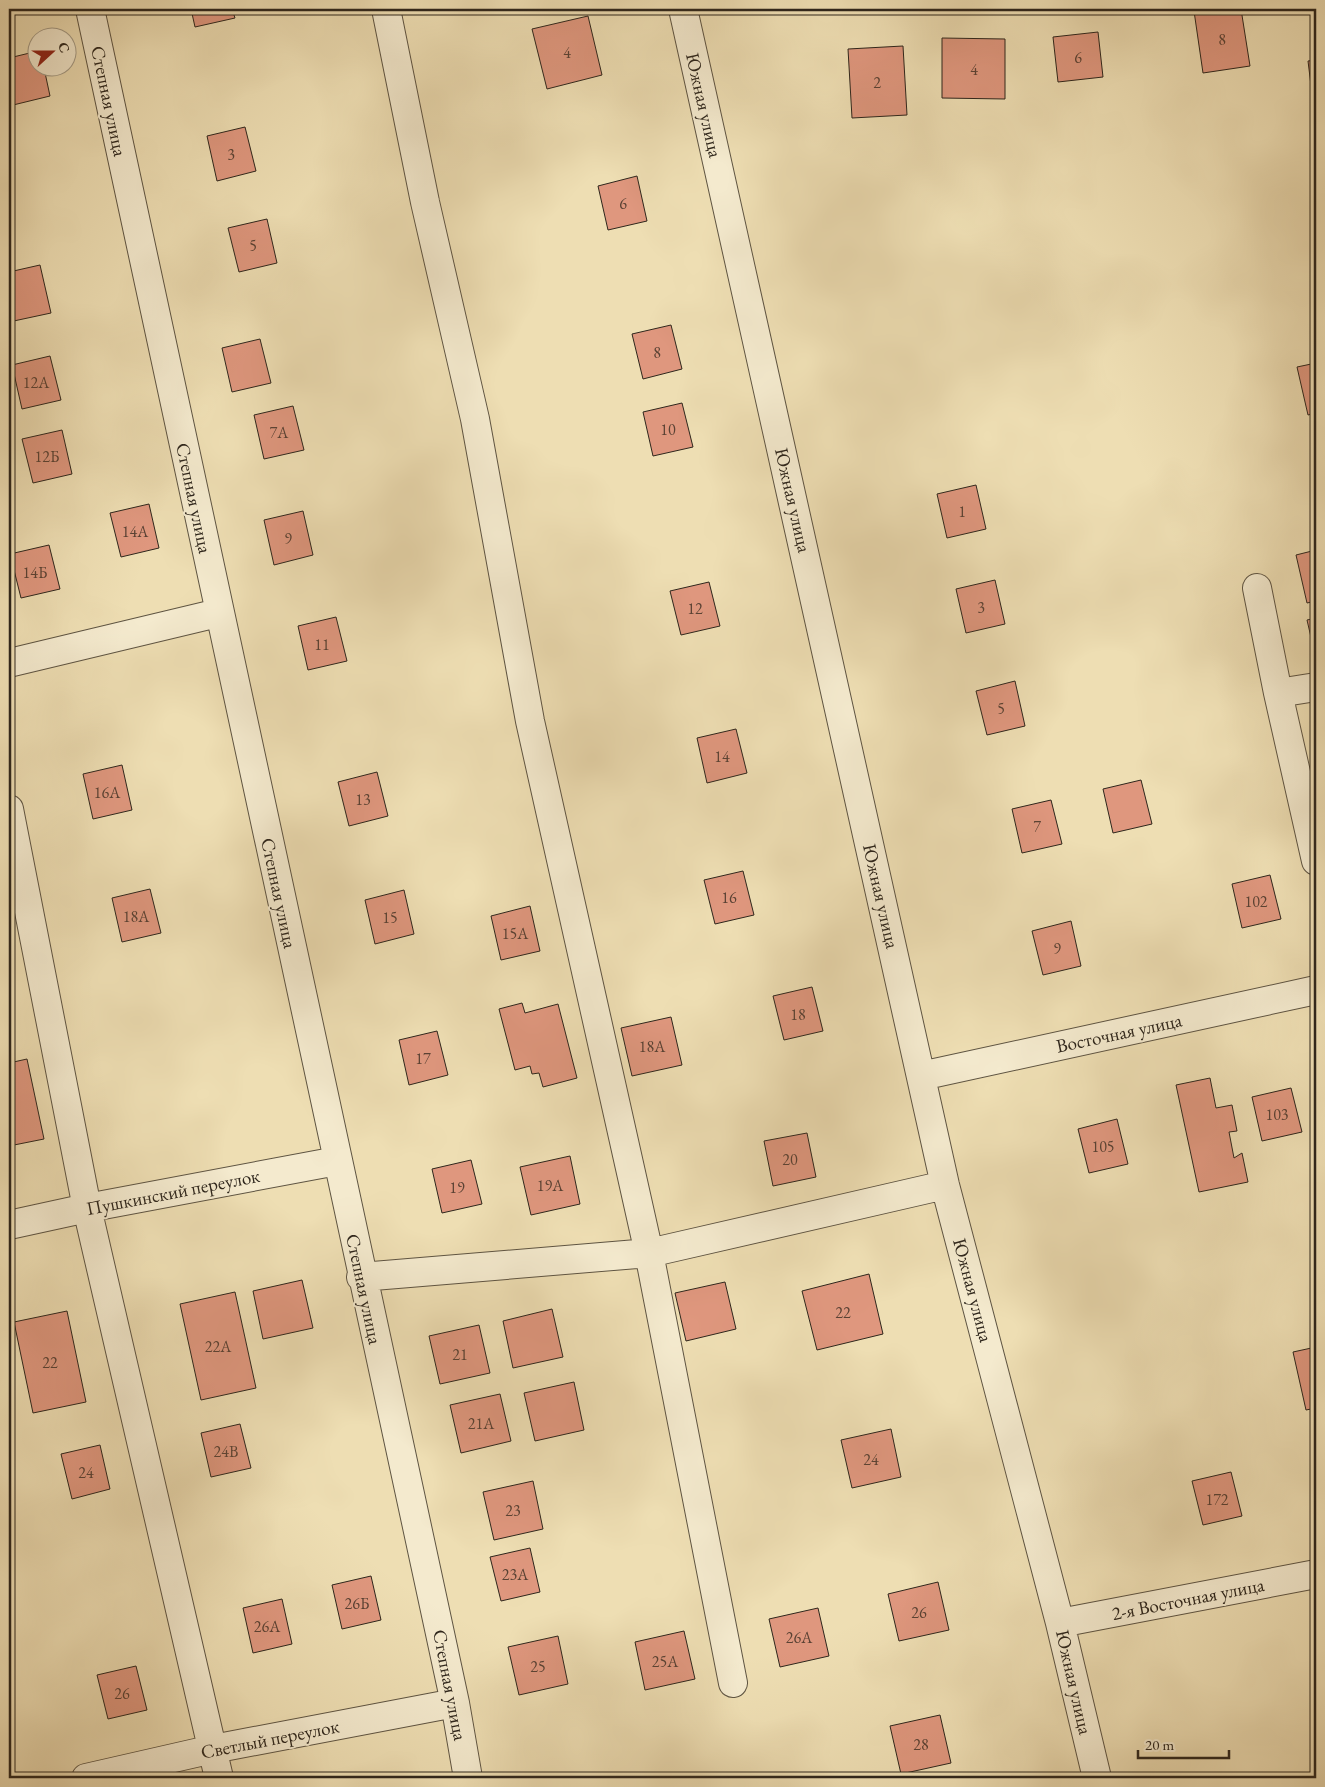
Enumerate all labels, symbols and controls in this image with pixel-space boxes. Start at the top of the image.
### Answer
north arrow [28,28,78,78]
house number: 8 [1218,29,1226,50]
text: С [54,39,74,55]
house number: 4 [563,42,571,63]
street label: Степная улица [85,43,133,159]
house number: 6 [1074,47,1082,68]
street label: Южная улица [680,50,728,160]
house number: 4 [970,59,978,80]
house number: 2 [873,72,881,93]
house number: 3 [227,144,235,165]
house number: 6 [619,193,627,214]
house number: 5 [249,235,257,256]
house number: 8 [653,342,661,363]
house number: 12А [23,372,50,393]
house number: 10 [660,419,676,440]
house number: 7А [270,422,289,443]
street label: Степная улица [170,440,218,556]
street label: Южная улица [769,445,817,555]
house number: 12Б [35,446,59,467]
house number: 1 [958,501,966,522]
house number: 14А [122,521,149,542]
house number: 9 [284,528,292,549]
house number: 14Б [23,562,47,583]
house number: 3 [977,597,985,618]
house number: 12 [687,598,703,619]
house number: 11 [314,634,330,655]
house number: 5 [997,698,1005,719]
house number: 14 [714,746,730,767]
house number: 16А [94,782,121,803]
house number: 13 [355,789,371,810]
house number: 7 [1033,816,1041,837]
street label: Степная улица [255,835,303,951]
street label: Южная улица [857,841,905,951]
house number: 16 [721,887,737,908]
house number: 102 [1244,891,1268,912]
house number: 18А [123,906,150,927]
house number: 15 [382,907,398,928]
house number: 15А [502,923,529,944]
house number: 9 [1053,938,1061,959]
house number: 18 [790,1004,806,1025]
street label: Восточная улица [1054,1007,1185,1059]
house number: 18А [639,1036,666,1057]
house number: 17 [415,1048,431,1069]
house number: 103 [1265,1104,1289,1125]
house number: 105 [1091,1136,1115,1157]
house number: 20 [782,1149,798,1170]
street label: Пушкинский переулок [84,1163,262,1221]
house number: 19А [537,1175,564,1196]
house number: 19 [449,1177,465,1198]
street label: Степная улица [340,1231,388,1347]
street label: Южная улица [947,1235,999,1345]
house number: 22 [835,1302,851,1323]
house number: 22А [205,1336,232,1357]
house number: 21 [452,1344,468,1365]
house number: 22 [42,1352,58,1373]
house number: 21А [468,1413,495,1434]
house number: 24В [214,1441,238,1462]
house number: 24 [863,1449,879,1470]
house number: 24 [78,1462,94,1483]
house number: 172 [1205,1489,1229,1510]
house number: 23 [505,1500,521,1521]
house number: 23А [502,1564,529,1585]
street label: 2-я Восточная улица [1110,1572,1267,1626]
house number: 26Б [345,1593,369,1614]
house number: 26 [911,1602,927,1623]
house number: 26А [254,1616,281,1637]
street label: Степная улица [427,1627,473,1743]
house number: 26А [786,1627,813,1648]
street label: Южная улица [1050,1627,1098,1737]
house number: 25А [652,1651,679,1672]
house number: 25 [530,1656,546,1677]
house number: 26 [114,1683,130,1704]
street label: Светлый переулок [199,1713,341,1765]
scale bar [1138,1727,1229,1759]
house number: 28 [913,1734,929,1755]
text: 20 m [1145,1735,1174,1754]

